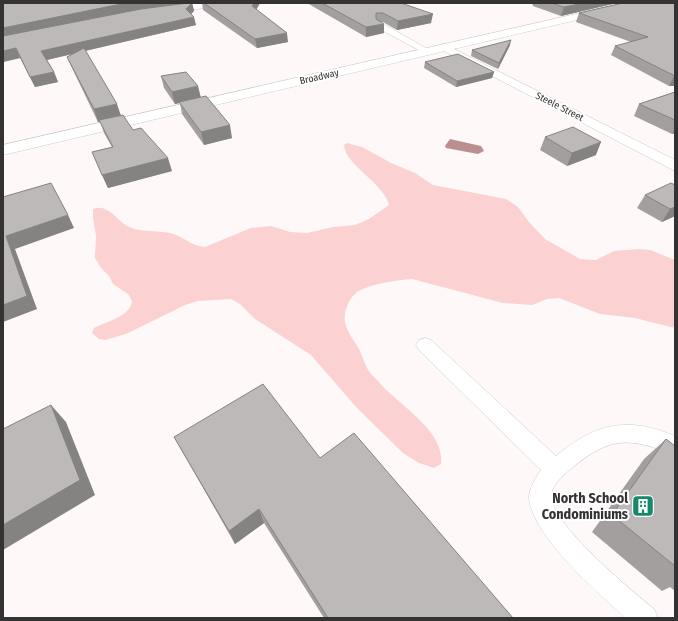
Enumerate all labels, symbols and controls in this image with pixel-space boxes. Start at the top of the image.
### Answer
street label: Broadway [299,67,340,87]
street label: Steele Street [533,90,586,124]
place label: North School Condominiums [542,490,628,523]
building icon: North School Condominiums [630,493,656,519]

